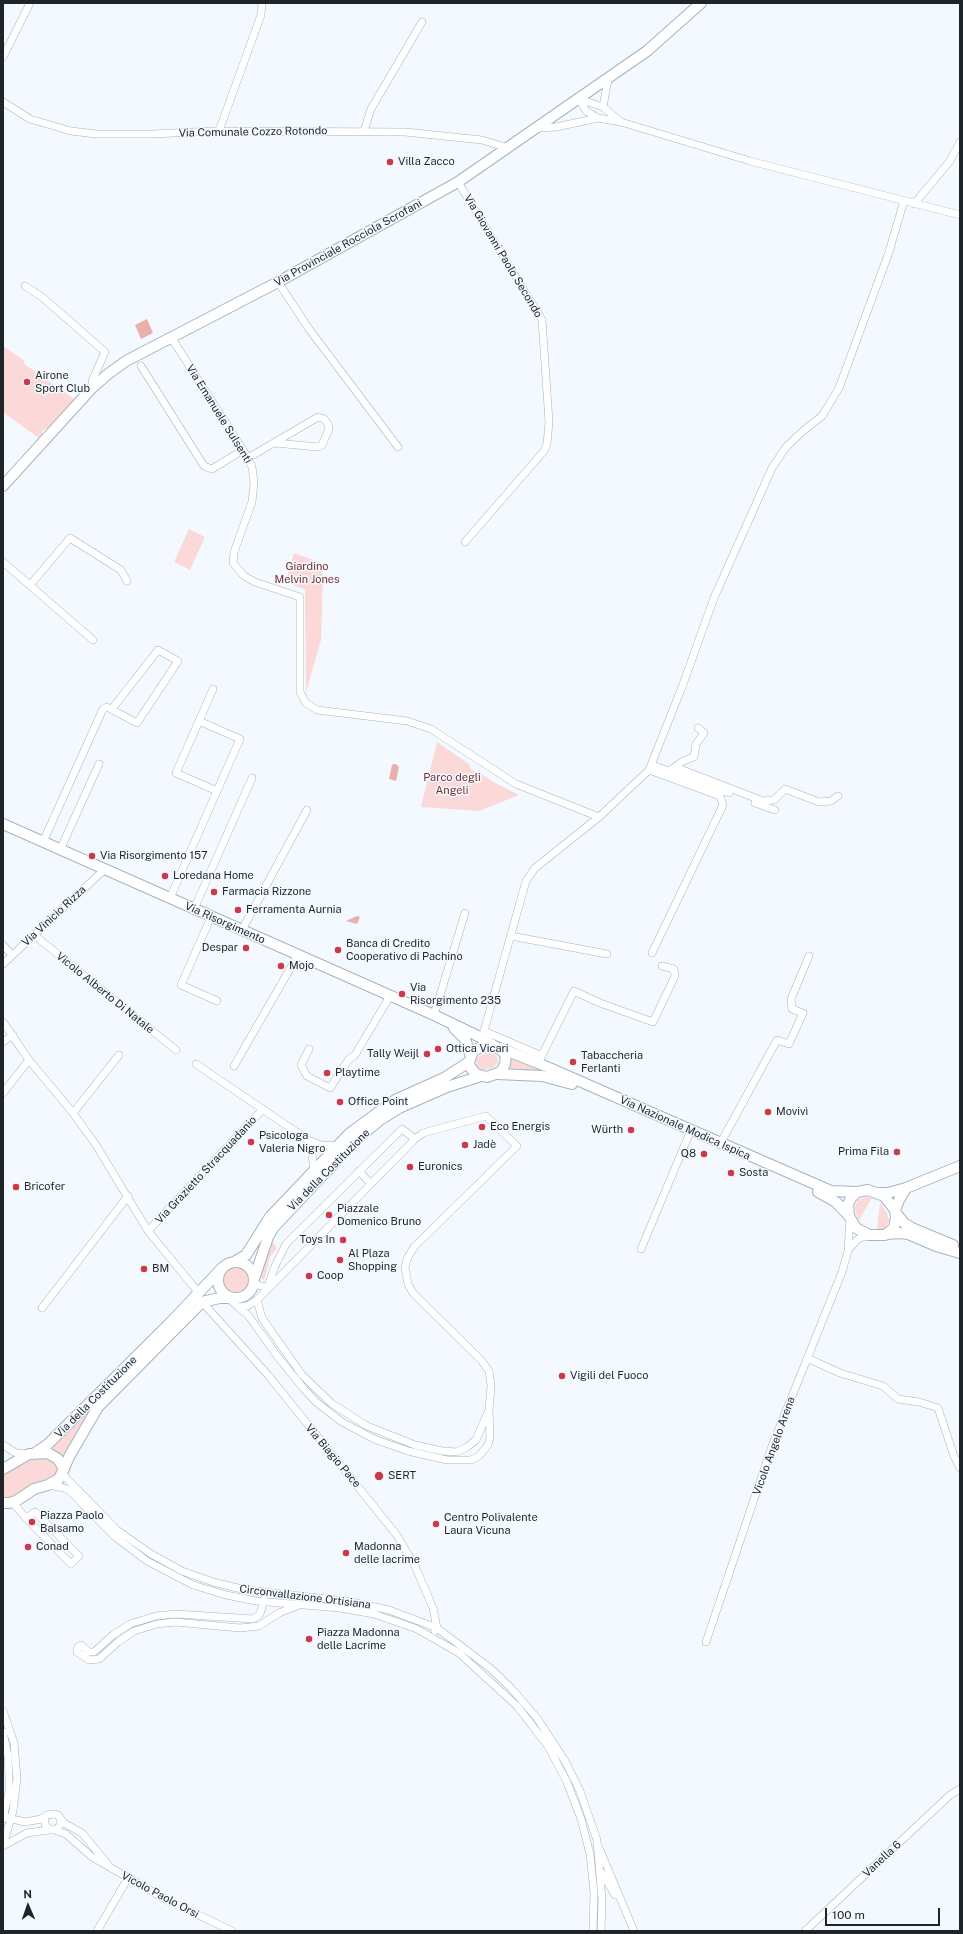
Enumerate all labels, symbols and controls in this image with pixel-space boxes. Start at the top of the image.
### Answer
street label: Via Comunale Cozzo Rotondo [178,124,328,140]
place label: Villa Zacco [398,155,455,169]
marker: Villa Zacco [385,157,395,167]
street label: Via Giovanni Paolo Secondo [461,192,545,320]
street label: Via Provinciale Rocciola Scrofani [272,197,424,289]
street label: Via Emanuele Sulsenti [183,362,255,466]
place label: Airone Sport Club [35,369,90,395]
marker: Airone Sport Club [22,377,32,387]
park label: Giardino Melvin Jones [275,560,339,586]
park label: Parco degli Angeli [423,771,481,797]
place label: Via Risorgimento 157 [100,849,208,863]
marker: Via Risorgimento 157 [87,851,97,861]
place label: Loredana Home [173,869,254,883]
marker: Loredana Home [160,871,170,881]
street label: Via Vinicio Rizza [19,883,89,949]
place label: Farmacia Rizzone [222,885,311,899]
marker: Farmacia Rizzone [209,887,219,897]
street label: Via Risorgimento [183,899,267,947]
place label: Ferramenta Aurnia [246,903,342,917]
marker: Ferramenta Aurnia [233,905,243,915]
place label: Banca di Credito Cooperativo di Pachino [346,937,463,963]
place label: Despar [202,941,238,955]
marker: Despar [241,943,251,953]
marker: Banca di Credito Cooperativo di Pachino [333,945,343,955]
street label: Vicolo Alberto Di Natale [53,949,157,1037]
place label: Mojo [289,959,314,973]
marker: Mojo [276,961,286,971]
place label: Via Risorgimento 235 [410,981,501,1007]
marker: Via Risorgimento 235 [397,989,407,999]
place label: Ottica Vicari [446,1042,509,1056]
marker: Ottica Vicari [433,1044,443,1054]
place label: Tally Weijl [367,1047,419,1061]
marker: Tally Weijl [422,1049,432,1059]
place label: Tabaccheria Ferlanti [581,1049,643,1075]
marker: Tabaccheria Ferlanti [568,1057,578,1067]
place label: Playtime [335,1066,380,1080]
marker: Playtime [322,1068,332,1078]
street label: Via Nazionale Modica Ispica [618,1093,752,1163]
place label: Office Point [348,1095,408,1109]
marker: Office Point [335,1097,345,1107]
place label: Movivì [776,1105,808,1119]
marker: Movivì [763,1107,773,1117]
street label: Via Grazietto Stracquadanio [153,1113,259,1227]
place label: Eco Energis [490,1120,550,1134]
marker: Eco Energis [477,1122,487,1132]
place label: Würth [591,1123,623,1137]
marker: Würth [626,1125,636,1135]
street label: Via della Costituzione [285,1126,373,1214]
place label: Psicologa Valeria Nigro [259,1129,325,1155]
marker: Psicologa Valeria Nigro [246,1137,256,1147]
place label: Jadè [473,1138,496,1152]
marker: Jadè [460,1140,470,1150]
place label: Prima Fila [838,1145,889,1159]
place label: Q8 [681,1147,696,1161]
marker: Prima Fila [892,1147,902,1157]
marker: Q8 [699,1149,709,1159]
place label: Euronics [418,1160,462,1174]
marker: Euronics [405,1162,415,1172]
place label: Sosta [739,1166,768,1180]
marker: Sosta [726,1168,736,1178]
place label: Bricofer [24,1180,65,1194]
marker: Bricofer [11,1182,21,1192]
place label: Piazzale Domenico Bruno [337,1202,421,1228]
marker: Piazzale Domenico Bruno [324,1210,334,1220]
place label: Toys In [300,1233,335,1247]
marker: Toys In [338,1235,348,1245]
place label: Al Plaza Shopping [348,1247,397,1273]
marker: Al Plaza Shopping [335,1255,345,1265]
place label: BM [152,1262,169,1276]
marker: BM [139,1264,149,1274]
place label: Coop [317,1269,344,1283]
marker: Coop [304,1271,314,1281]
street label: Via della Costituzione [52,1353,140,1441]
place label: Vigili del Fuoco [570,1369,648,1383]
marker: Vigili del Fuoco [557,1371,567,1381]
street label: Vicolo Angelo Arena [750,1395,798,1497]
street label: Via Biagio Pace [303,1422,363,1490]
place label: SERT [388,1469,416,1483]
marker: SERT [373,1470,385,1482]
place label: Piazza Paolo Balsamo [40,1509,104,1535]
place label: Centro Polivalente Laura Vicuna [444,1511,538,1537]
marker: Piazza Paolo Balsamo [27,1517,37,1527]
marker: Centro Polivalente Laura Vicuna [431,1519,441,1529]
place label: Conad [36,1540,69,1554]
place label: Madonna delle lacrime [354,1540,420,1566]
marker: Conad [23,1542,33,1552]
marker: Madonna delle lacrime [341,1548,351,1558]
street label: Circonvallazione Ortisiana [239,1582,371,1612]
place label: Piazza Madonna delle Lacrime [317,1626,400,1652]
marker: Piazza Madonna delle Lacrime [304,1634,314,1644]
street label: Vanella 6 [860,1838,904,1880]
street label: Vicolo Paolo Orsi [119,1869,201,1921]
north arrow [8,1886,48,1926]
text: N [23,1888,32,1900]
scale bar [827,1900,942,1926]
text: 100 m [832,1908,865,1922]

